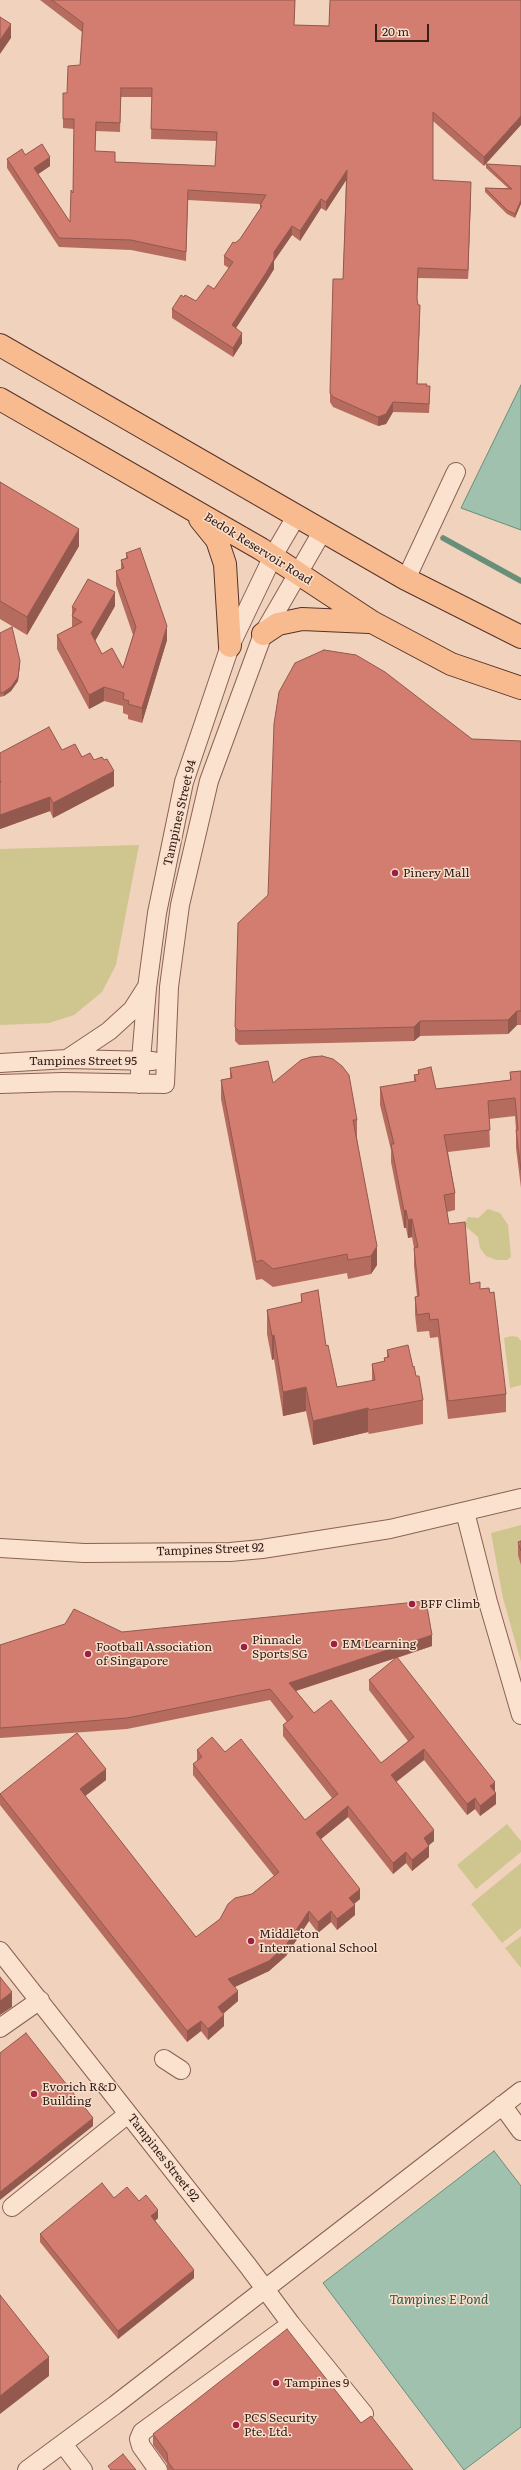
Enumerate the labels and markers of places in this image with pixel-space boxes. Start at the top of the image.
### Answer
place label: Pinery Mall [403,866,469,880]
marker: Pinery Mall [390,868,400,878]
place label: BFF Climb [420,1597,480,1611]
marker: BFF Climb [407,1599,417,1609]
place label: Pinnacle Sports SG [252,1633,308,1661]
place label: EM Learning [342,1637,417,1651]
marker: EM Learning [329,1639,339,1649]
place label: Football Association of Singapore [96,1640,212,1668]
marker: Pinnacle Sports SG [239,1642,249,1652]
marker: Football Association of Singapore [83,1649,93,1659]
place label: Middleton International School [259,1927,378,1955]
marker: Middleton International School [246,1936,256,1946]
place label: Evorich R&D Building [42,2080,117,2108]
marker: Evorich R&D Building [29,2089,39,2099]
place label: Tampines 9 [284,2376,349,2390]
marker: Tampines 9 [271,2378,281,2388]
place label: PCS Security Pte. Ltd. [244,2411,317,2439]
marker: PCS Security Pte. Ltd. [231,2420,241,2430]

